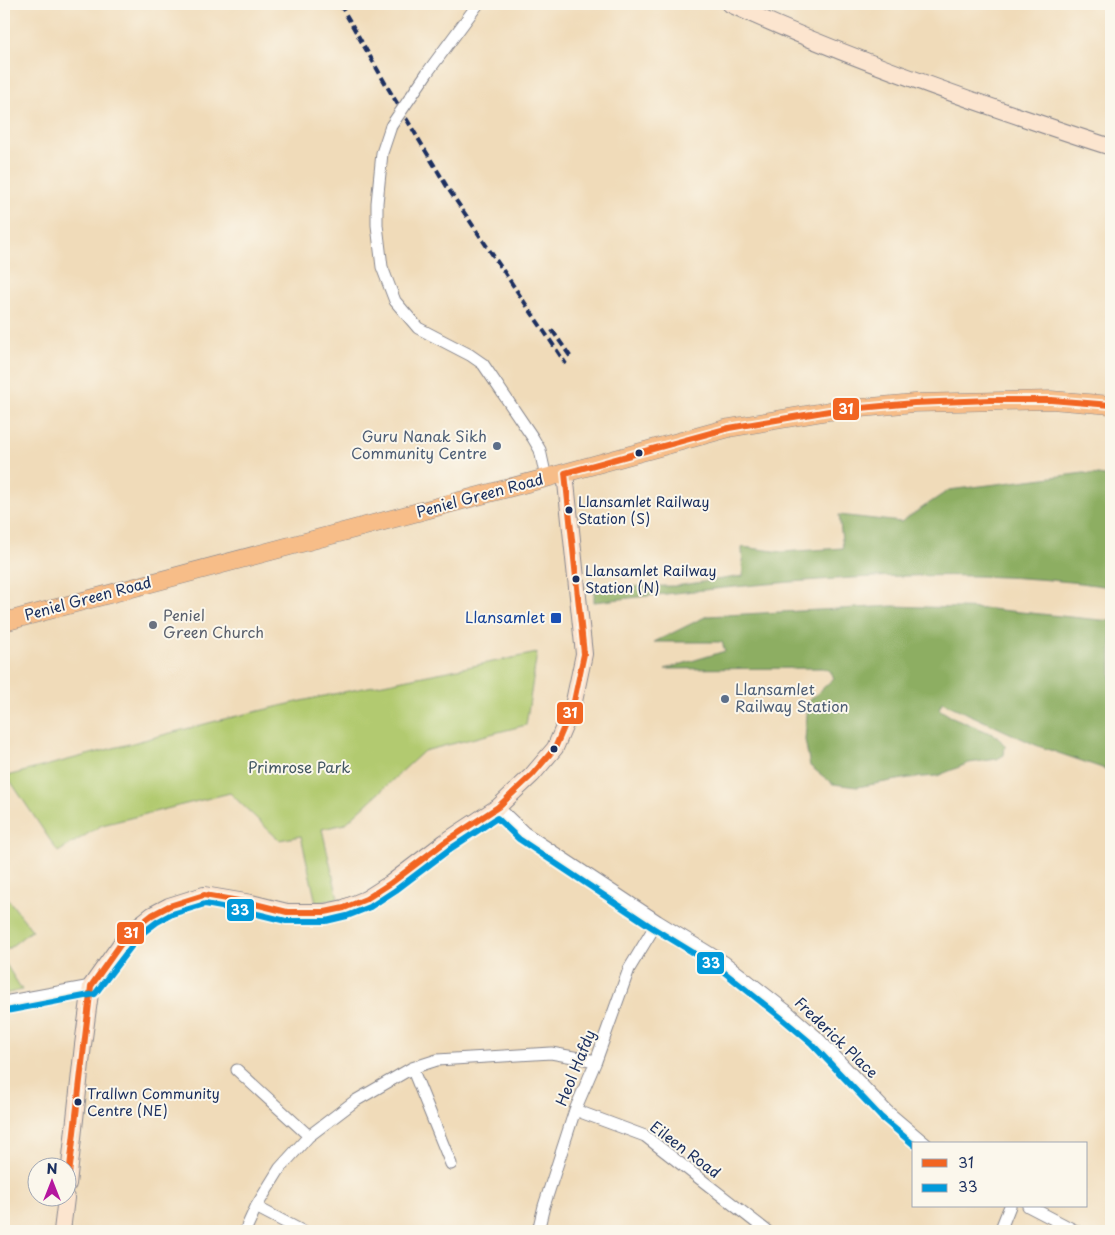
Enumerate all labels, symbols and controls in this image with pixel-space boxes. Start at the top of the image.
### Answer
line badge: 31 [832,397,860,421]
text: 31 [838,398,854,419]
place label: Guru Nanak Sikh Community Centre [351,424,487,464]
marker: Guru Nanak Sikh Community Centre [491,440,503,452]
unlabelled marker [634,448,644,458]
street label: Peniel Green Road [414,467,546,523]
place label: Llansamlet Railway Station (S) [578,491,709,529]
marker: Llansamlet Railway Station (S) [564,505,574,515]
place label: Llansamlet Railway Station (N) [585,560,716,598]
street label: Peniel Green Road [22,570,154,626]
marker: Llansamlet Railway Station (N) [571,574,581,584]
place label: Peniel Green Church [163,603,264,643]
place label: Llansamlet [465,605,545,628]
marker: Llansamlet [549,611,563,625]
marker: Peniel Green Church [147,619,159,631]
place label: Llansamlet Railway Station [735,677,848,717]
marker: Llansamlet Railway Station [719,693,731,705]
line badge: 31 [556,701,584,725]
text: 31 [562,702,578,723]
unlabelled marker [549,744,559,754]
park label: Primrose Park [248,755,350,778]
line badge: 33 [226,898,255,922]
text: 33 [231,899,249,920]
line badge: 31 [116,921,145,945]
text: 31 [123,922,139,943]
line badge: 33 [696,951,725,975]
text: 33 [702,952,720,973]
street label: Frederick Place [790,991,884,1083]
street label: Heol Hafdy [549,1026,600,1109]
place label: Trallwn Community Centre (NE) [87,1083,220,1121]
marker: Trallwn Community Centre (NE) [73,1097,83,1107]
street label: Eileen Road [646,1115,726,1183]
legend [912,1142,1088,1208]
text: 31 [958,1150,974,1173]
north arrow [28,1158,78,1208]
text: N [46,1158,58,1179]
text: 33 [958,1174,978,1197]

